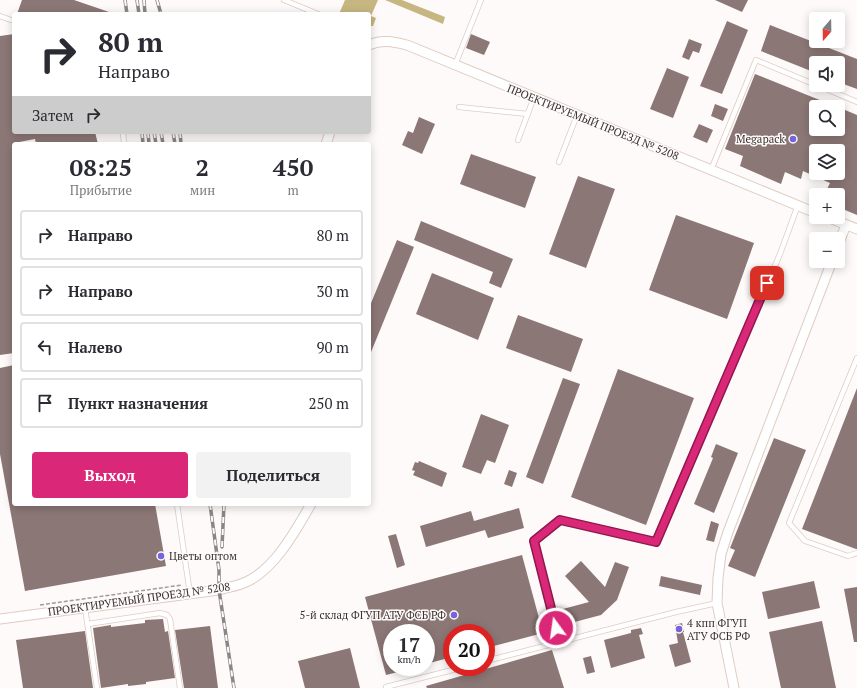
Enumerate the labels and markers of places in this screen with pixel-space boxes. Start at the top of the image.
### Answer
place label: Megapack [736,132,785,146]
marker: Megapack [788,134,798,144]
pin [750,266,784,300]
place label: Цветы оптом [169,549,237,563]
marker: Цветы оптом [156,551,166,561]
place label: 5-й склад ФГУП АТУ ФСБ РФ [300,608,446,622]
marker: 5-й склад ФГУП АТУ ФСБ РФ [449,610,459,620]
place label: 4 кпп ФГУП АТУ ФСБ РФ [687,616,750,643]
marker: 4 кпп ФГУП АТУ ФСБ РФ [674,624,684,634]

